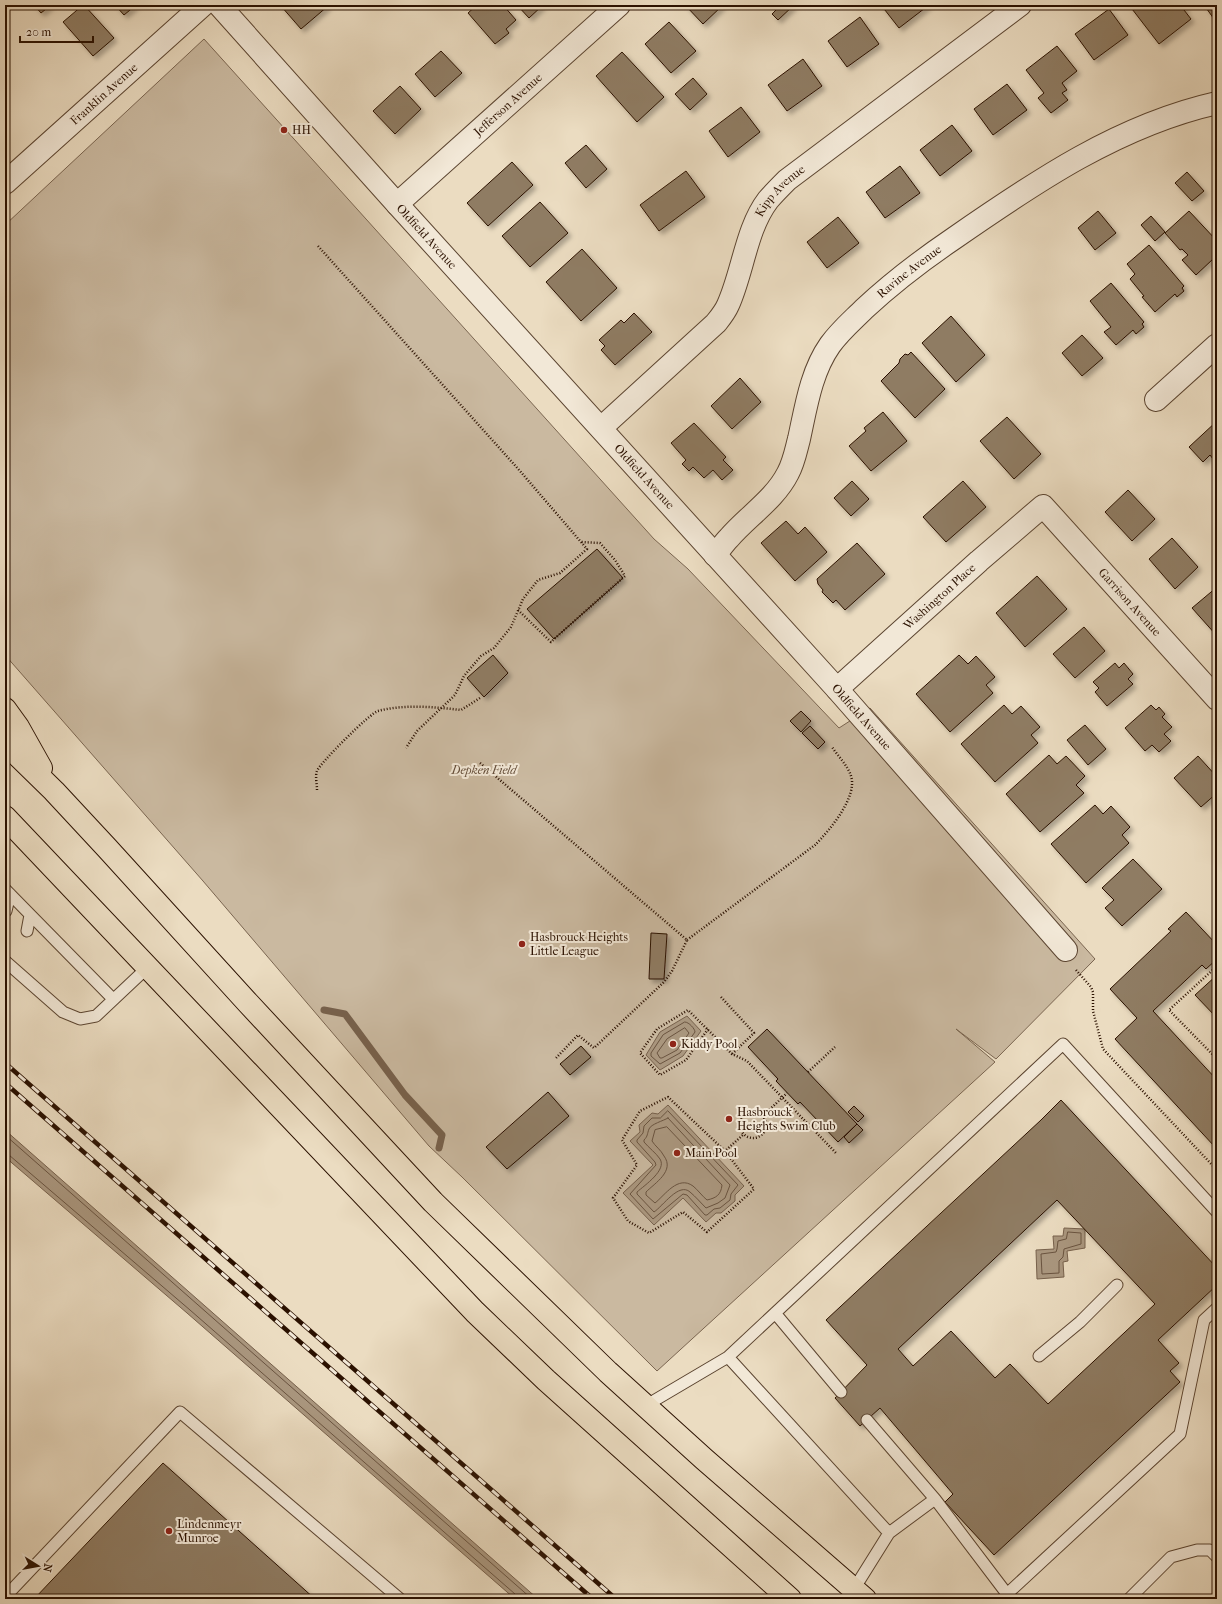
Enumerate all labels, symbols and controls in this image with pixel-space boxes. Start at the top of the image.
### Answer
scale bar [20,18,93,44]
text: 20 m [26,25,51,39]
street label: Franklin Avenue [67,60,140,128]
street label: Jefferson Avenue [470,70,545,139]
place label: HH [292,123,311,137]
marker: HH [279,125,289,135]
street label: Kipp Avenue [752,162,808,219]
street label: Oldfield Avenue [393,201,460,272]
street label: Ravine Avenue [874,242,944,301]
street label: Oldfield Avenue [611,441,677,512]
street label: Washington Place [900,561,978,633]
street label: Garrison Avenue [1095,565,1164,639]
street label: Oldfield Avenue [829,681,894,753]
park label: Depken Field [451,763,518,777]
place label: Hasbrouck Heights Little League [530,930,629,958]
marker: Hasbrouck Heights Little League [517,939,527,949]
place label: Kiddy Pool [681,1037,738,1051]
marker: Kiddy Pool [668,1039,678,1049]
place label: Hasbrouck Heights Swim Club [737,1105,835,1133]
marker: Hasbrouck Heights Swim Club [724,1114,734,1124]
place label: Main Pool [685,1146,738,1160]
marker: Main Pool [672,1148,682,1158]
place label: Lindenmeyr Munroe [177,1517,242,1545]
marker: Lindenmeyr Munroe [164,1526,174,1536]
north arrow [18,1546,58,1586]
text: N [40,1562,55,1574]

